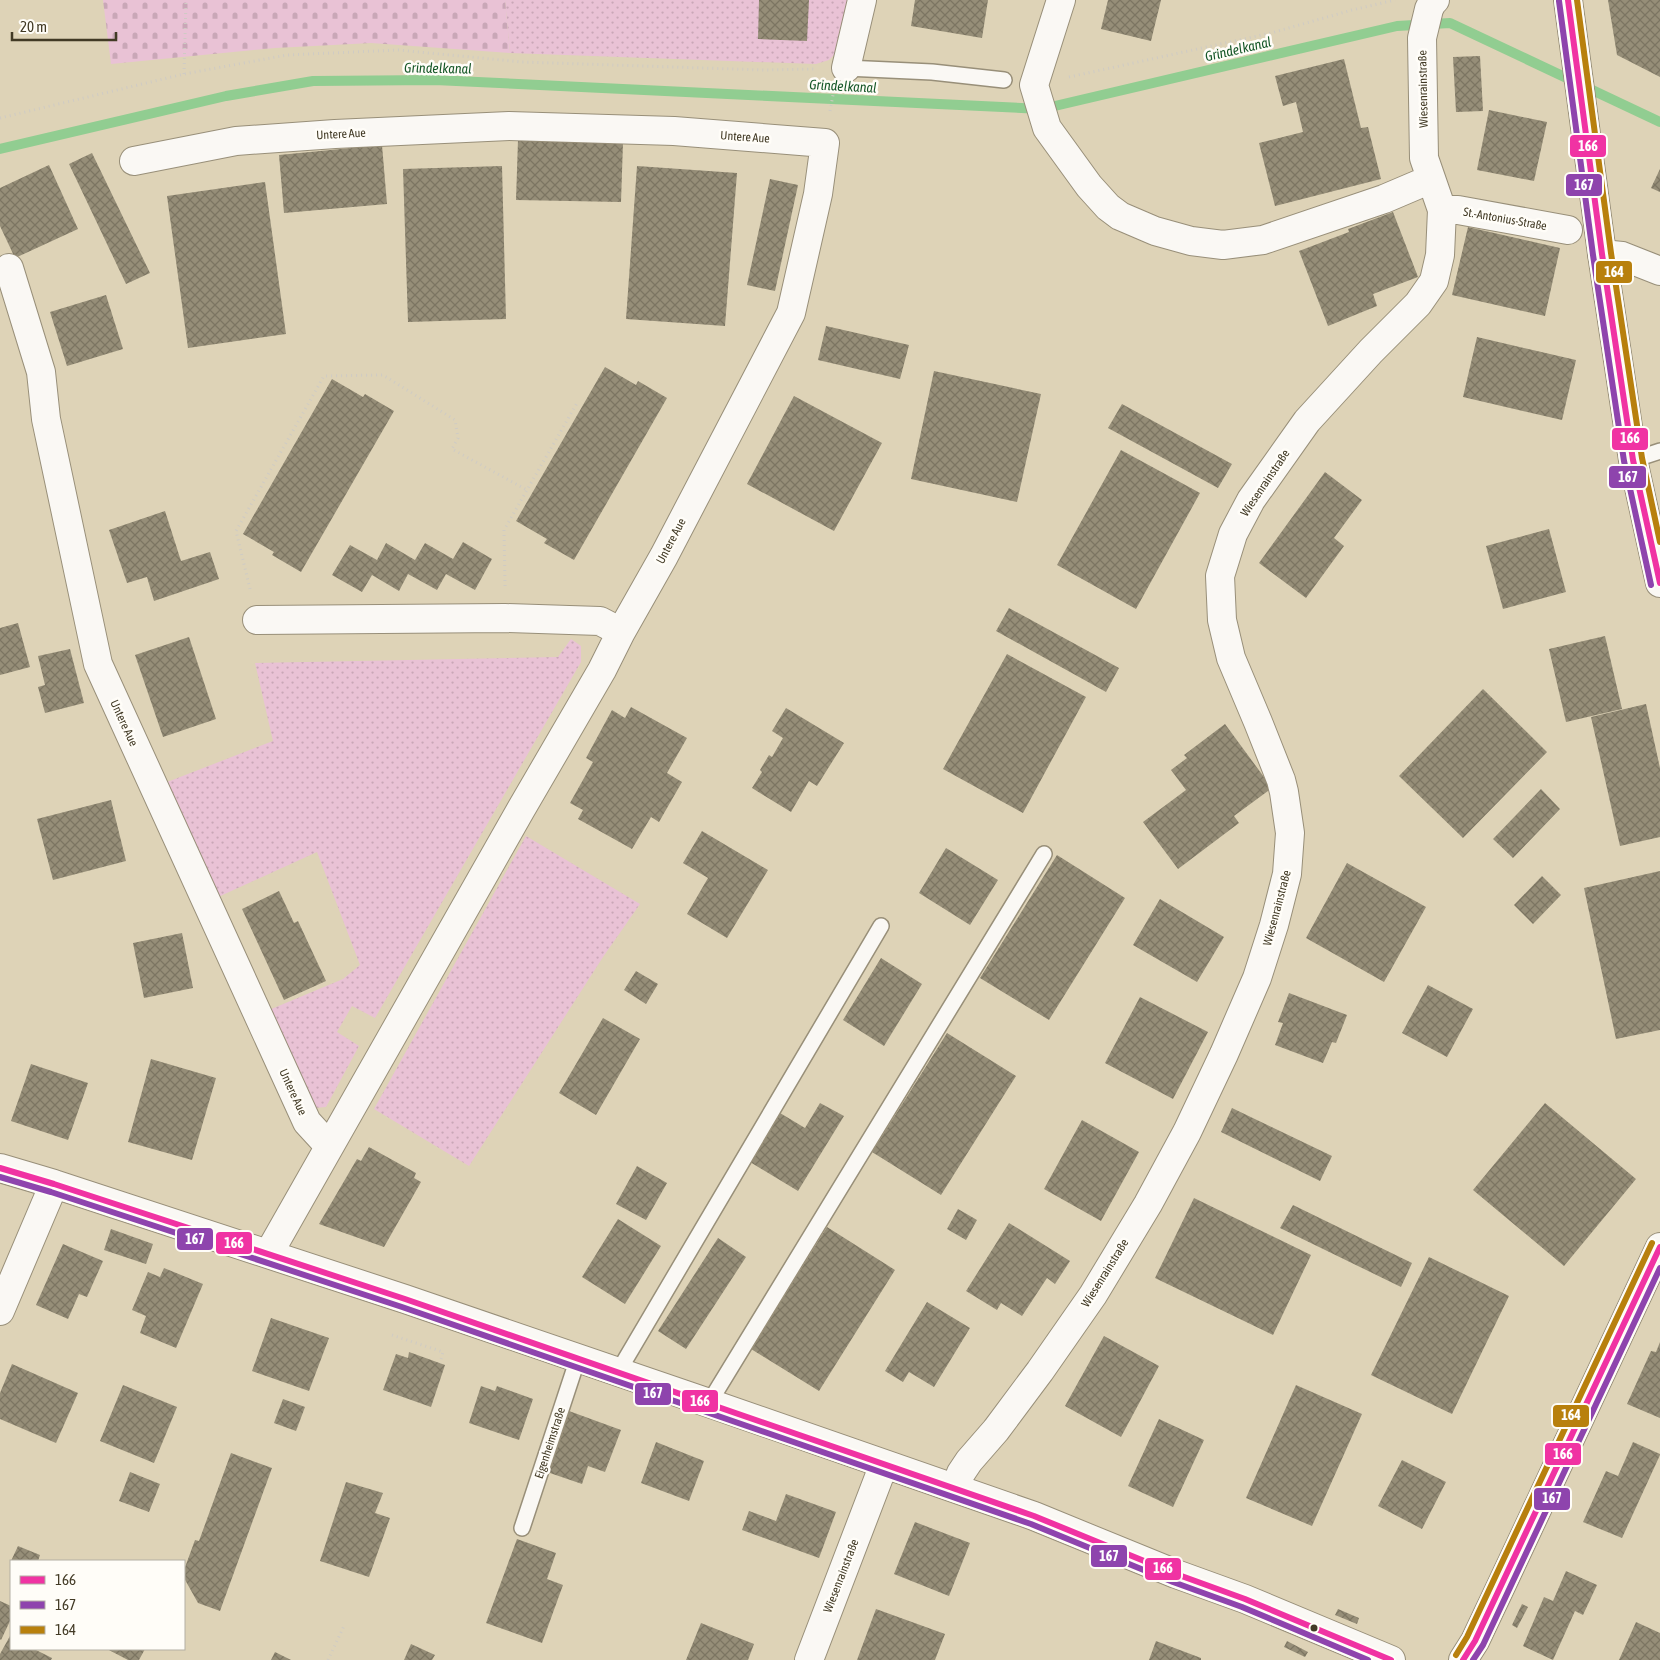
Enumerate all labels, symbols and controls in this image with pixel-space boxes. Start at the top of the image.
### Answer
scale bar [12,10,116,42]
text: 20 m [20,18,47,35]
water label: Grindelkanal [1203,34,1273,64]
street label: Wiesenrainstraße [1415,50,1431,128]
water label: Grindelkanal [404,59,472,77]
water label: Grindelkanal [809,76,877,96]
street label: Untere Aue [316,126,366,142]
street label: Untere Aue [720,128,770,146]
line badge: 166 [1569,134,1607,158]
text: 166 [1578,138,1598,154]
line badge: 167 [1565,173,1603,197]
text: 167 [1574,177,1594,193]
street label: St.-Antonius-Straße [1462,205,1548,233]
line badge: 164 [1595,260,1633,284]
text: 164 [1604,264,1624,280]
line badge: 166 [1611,427,1649,451]
text: 166 [1620,430,1640,446]
street label: Wiesenrainstraße [1238,447,1292,519]
line badge: 167 [1608,465,1647,489]
text: 167 [1618,469,1638,485]
street label: Untere Aue [653,516,689,566]
street label: Untere Aue [107,698,141,748]
street label: Wiesenrainstraße [1260,869,1294,947]
street label: Untere Aue [276,1067,310,1117]
line badge: 167 [176,1227,214,1251]
text: 167 [185,1231,205,1247]
line badge: 166 [215,1231,253,1255]
text: 166 [224,1235,244,1251]
street label: Wiesenrainstraße [1079,1236,1131,1310]
line badge: 167 [634,1382,672,1406]
text: 167 [643,1385,663,1401]
line badge: 166 [681,1389,719,1413]
text: 166 [690,1393,710,1409]
line badge: 164 [1552,1404,1590,1428]
street label: Eigenheimstraße [532,1405,568,1481]
text: 164 [1561,1407,1581,1423]
line badge: 166 [1544,1442,1582,1466]
text: 166 [1553,1446,1573,1462]
line badge: 167 [1533,1487,1571,1511]
text: 167 [1542,1490,1562,1506]
street label: Wiesenrainstraße [821,1537,861,1615]
line badge: 167 [1090,1544,1128,1568]
text: 167 [1099,1548,1119,1564]
line badge: 166 [1144,1557,1182,1581]
legend [10,1560,185,1650]
text: 166 [1153,1560,1173,1576]
text: 166 [55,1571,76,1588]
text: 167 [55,1596,76,1613]
text: 164 [55,1621,76,1638]
unlabelled marker [1309,1623,1319,1633]

